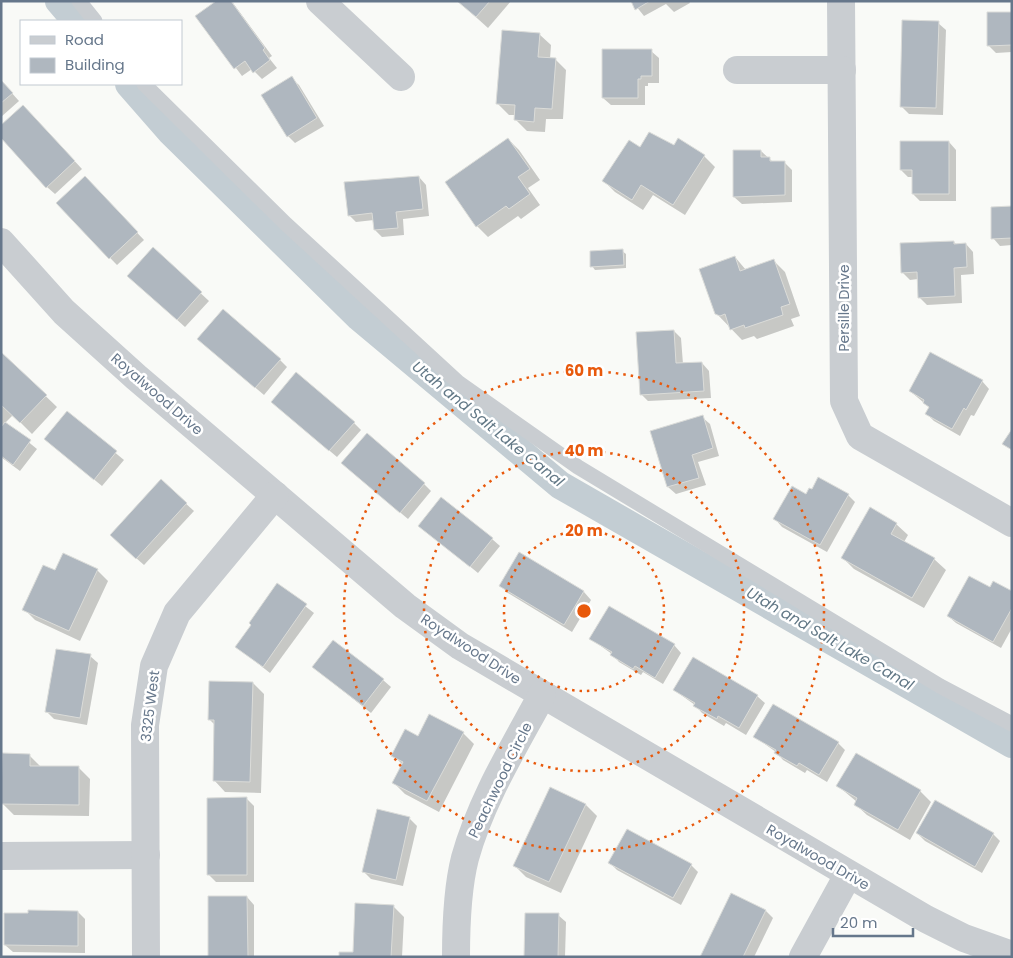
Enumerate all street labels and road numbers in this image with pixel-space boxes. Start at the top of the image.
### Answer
street label: Persille Drive [834,264,854,352]
street label: Royalwood Drive [107,348,208,440]
street label: Royalwood Drive [417,609,525,689]
street label: 3325 West [136,669,164,743]
street label: Peachwood Circle [463,719,537,841]
street label: Royalwood Drive [763,819,873,895]

